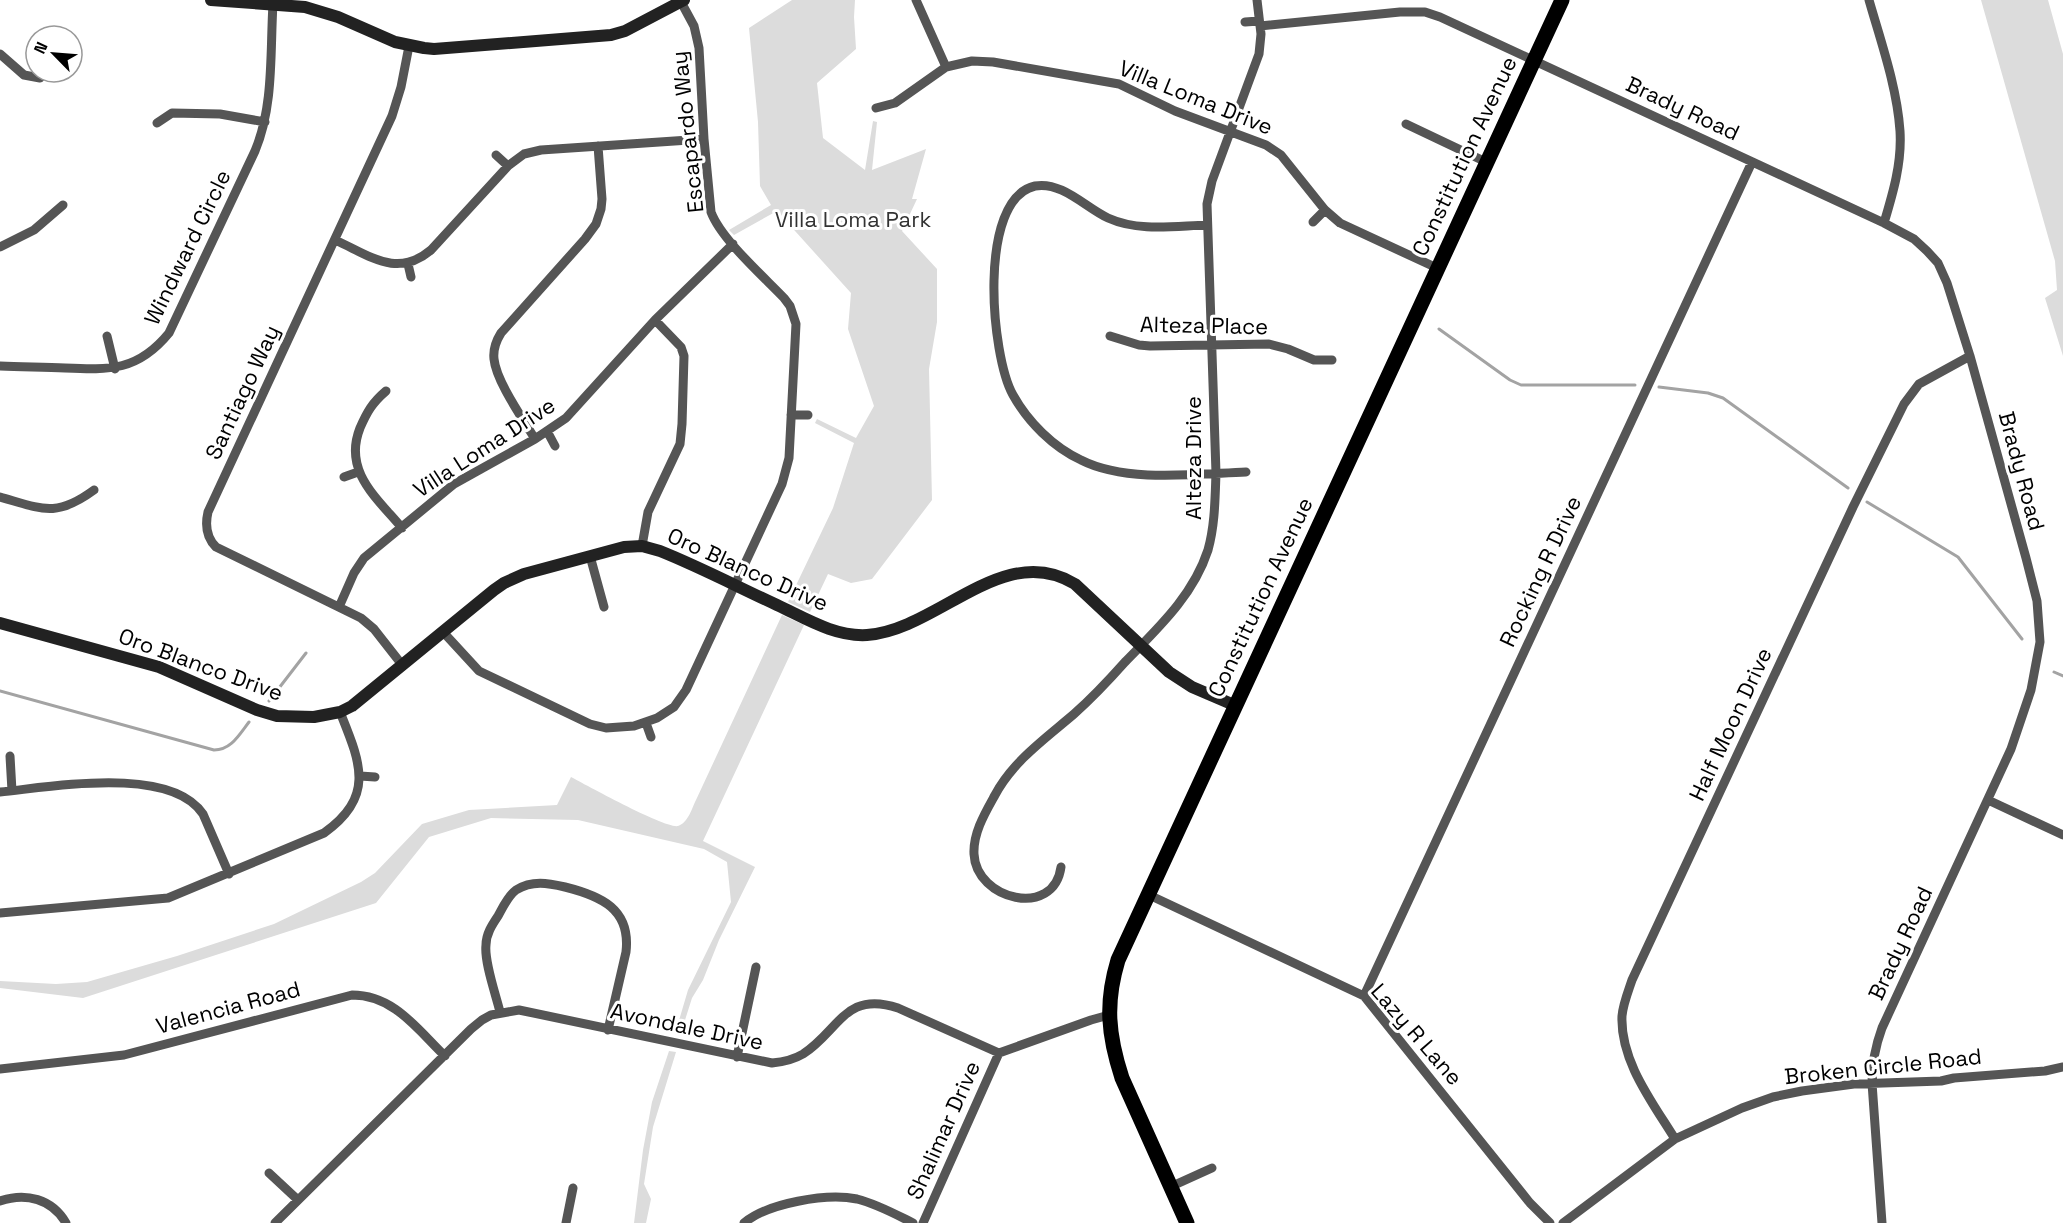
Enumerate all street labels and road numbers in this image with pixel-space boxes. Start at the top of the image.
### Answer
street label: Escapardo Way [665,50,709,214]
street label: Constitution Avenue [1405,52,1523,260]
street label: Villa Loma Drive [1115,53,1277,141]
street label: Brady Road [1622,70,1744,146]
street label: Windward Circle [137,165,237,329]
street label: Alteza Place [1140,310,1268,340]
street label: Santiago Way [199,320,285,464]
street label: Villa Loma Drive [408,391,560,503]
street label: Alteza Drive [1179,396,1207,520]
street label: Brady Road [1993,408,2051,534]
street label: Rocking R Drive [1493,491,1587,651]
street label: Constitution Avenue [1201,493,1319,701]
street label: Oro Blanco Drive [663,521,833,617]
street label: Oro Blanco Drive [115,621,287,707]
street label: Half Moon Drive [1682,643,1778,805]
street label: Brady Road [1862,882,1938,1004]
street label: Valencia Road [153,974,303,1040]
street label: Lazy R Lane [1365,977,1469,1091]
street label: Avondale Drive [608,996,766,1056]
street label: Broken Circle Road [1783,1042,1983,1090]
street label: Shalimar Drive [900,1056,986,1204]

